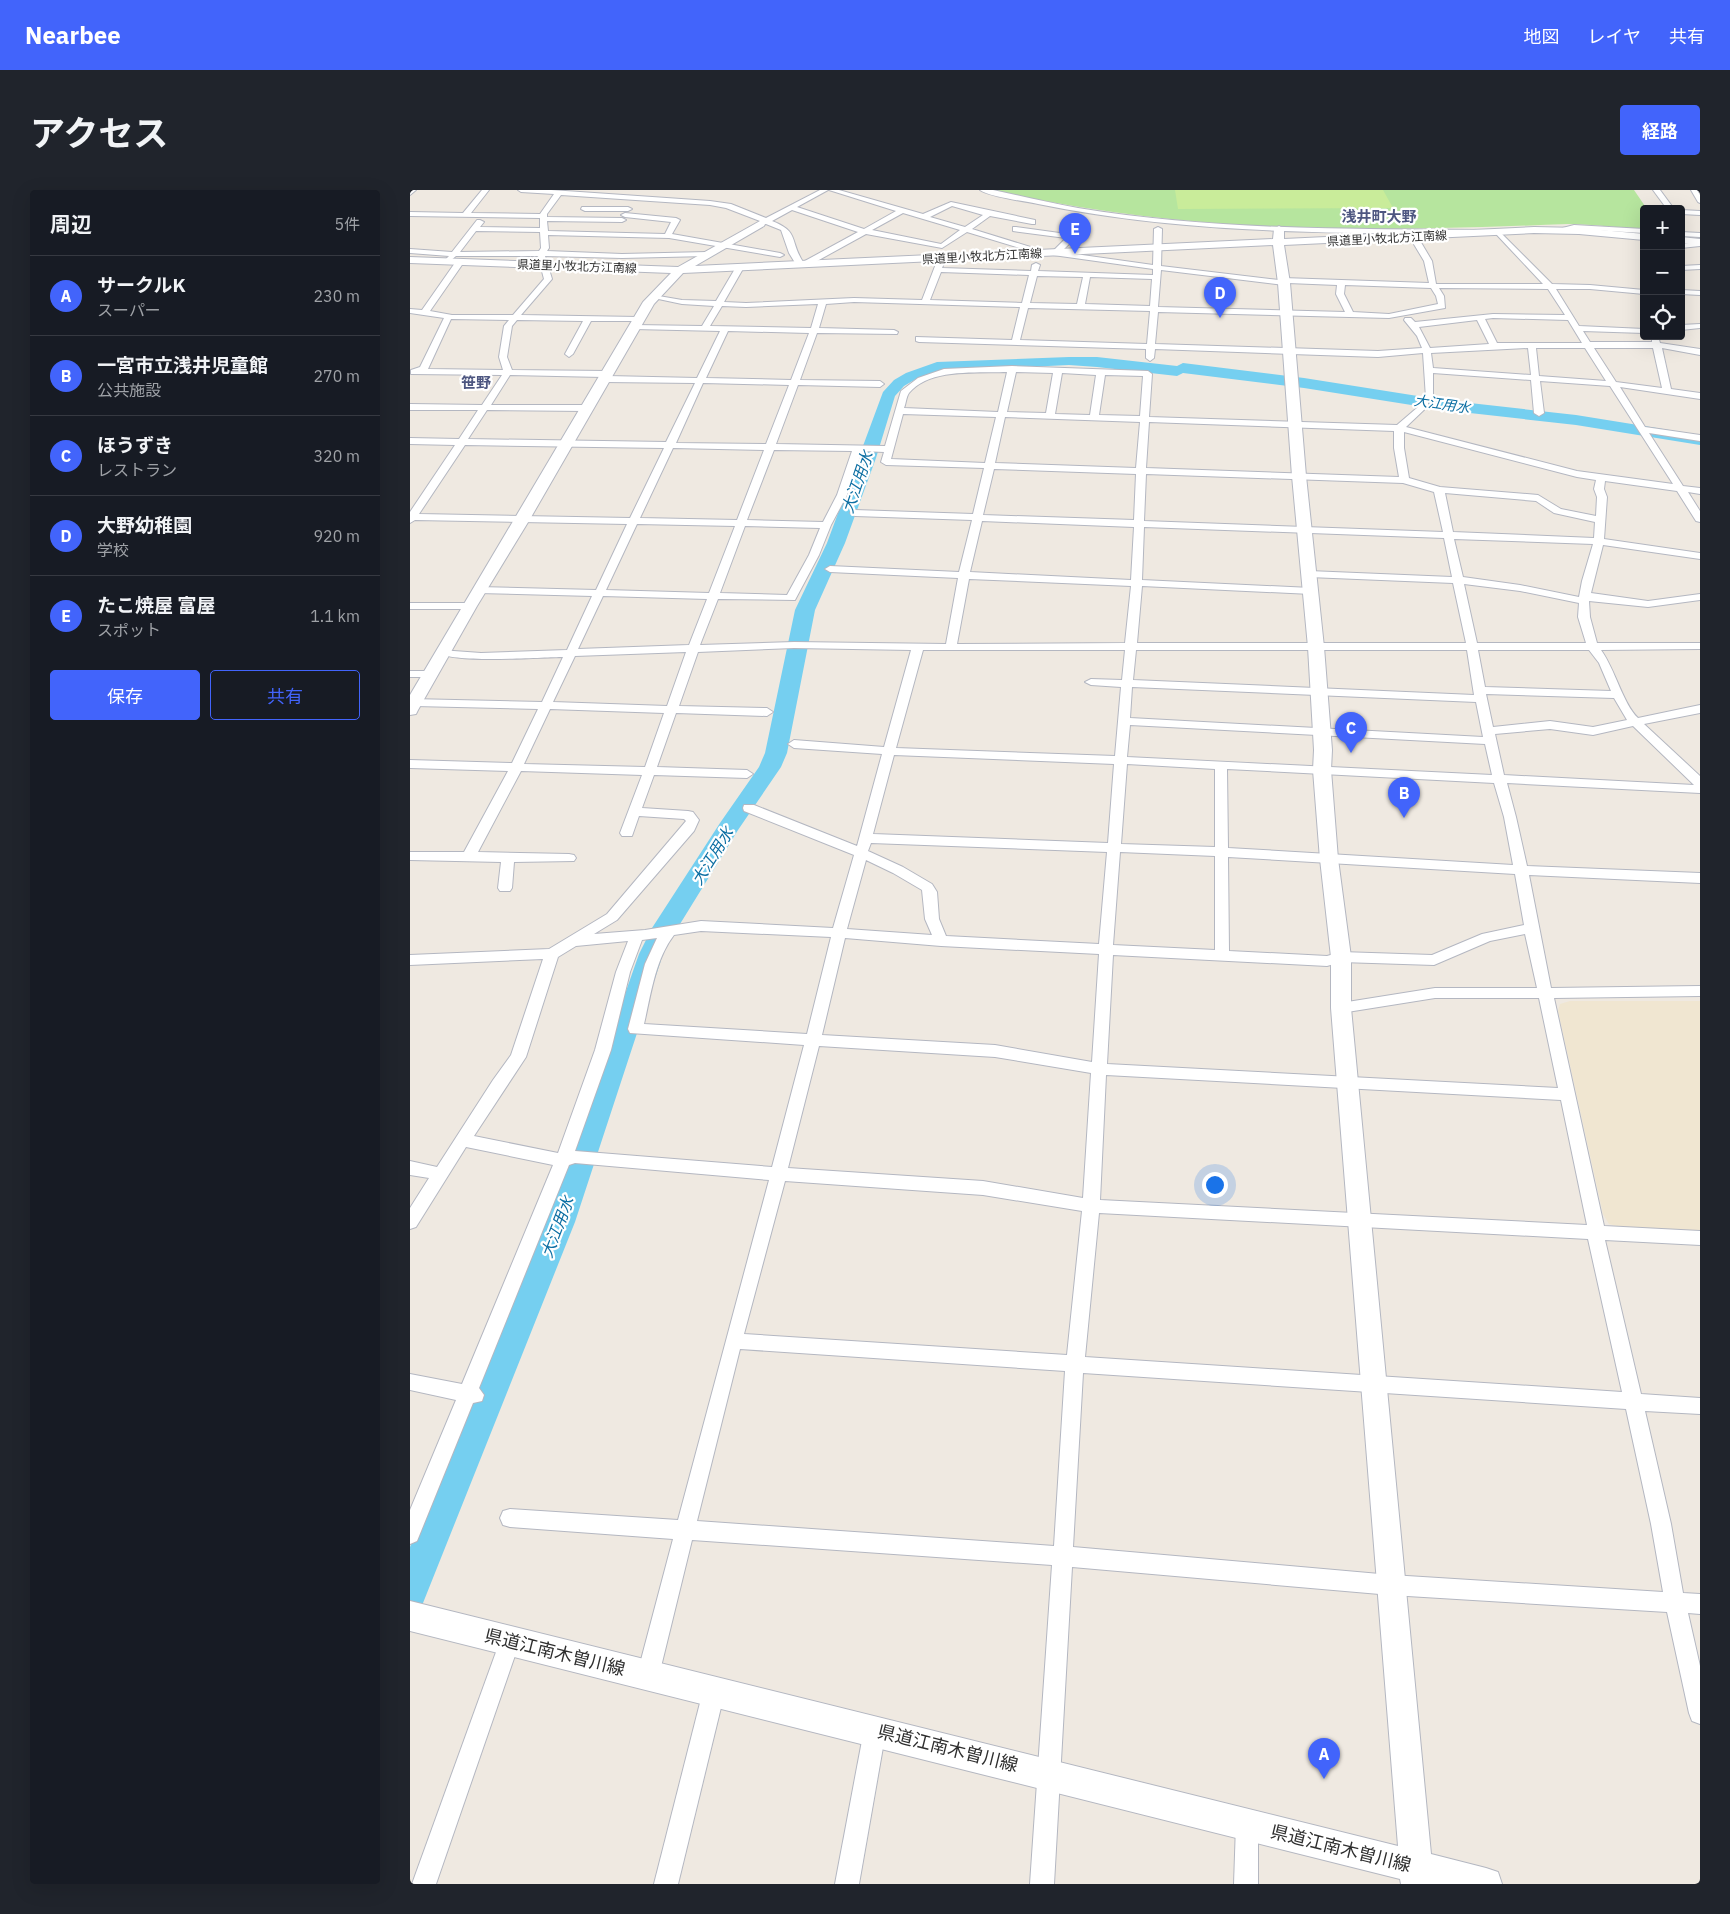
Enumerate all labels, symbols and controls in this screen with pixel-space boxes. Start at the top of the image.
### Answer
text: Nearbee [25,19,121,51]
text: 地図 [1524,25,1560,48]
text: レイヤ [1588,25,1641,48]
text: 共有 [1669,25,1705,48]
button: 経路 [1620,105,1700,155]
text: アクセス [30,110,168,156]
map controls [1640,205,1685,340]
button: + [1640,205,1685,250]
district label: 浅井町大野 [1341,207,1417,226]
text: 周辺 [50,210,92,238]
pin: E [1059,213,1091,254]
text: 5件 [334,214,360,234]
street label: 県道里小牧北方江南線 [1327,227,1447,249]
street label: 県道里小牧北方江南線 [922,245,1042,267]
button: − [1640,250,1685,295]
street label: 県道里小牧北方江南線 [517,256,637,276]
text: サークルK [97,273,186,297]
pin: D [1204,277,1236,318]
text: A [61,286,71,306]
text: 230 m [313,286,360,306]
button: locate [1640,295,1685,340]
text: スーパー [97,300,161,320]
text: 一宮市立浅井児童館 [97,353,268,377]
text: B [61,366,71,386]
text: 270 m [313,366,360,386]
district label: 笹野 [461,373,491,392]
text: 公共施設 [97,380,161,400]
water label: 大江用水 [1413,391,1473,417]
text: ほうずき [97,433,173,457]
text: C [61,446,71,466]
text: 320 m [313,446,360,466]
water label: 大江用水 [837,447,878,516]
text: レストラン [97,460,177,480]
text: 大野幼稚園 [97,513,192,537]
text: D [60,526,72,546]
text: 920 m [313,526,360,546]
text: 学校 [97,540,129,560]
text: たこ焼屋 富屋 [97,593,215,617]
text: E [61,606,71,626]
text: 1.1 km [310,606,360,626]
text: スポット [97,620,161,640]
button: 保存 [50,670,200,720]
button: 共有 [210,670,360,720]
pin: C [1335,712,1367,753]
pin: B [1388,777,1420,818]
water label: 大江用水 [687,822,738,888]
your location [1202,1172,1228,1198]
water label: 大江用水 [536,1192,579,1260]
street label: 県道江南木曽川線 [482,1623,628,1681]
street label: 県道江南木曽川線 [875,1719,1021,1777]
pin: A [1308,1738,1340,1779]
street label: 県道江南木曽川線 [1268,1819,1414,1877]

